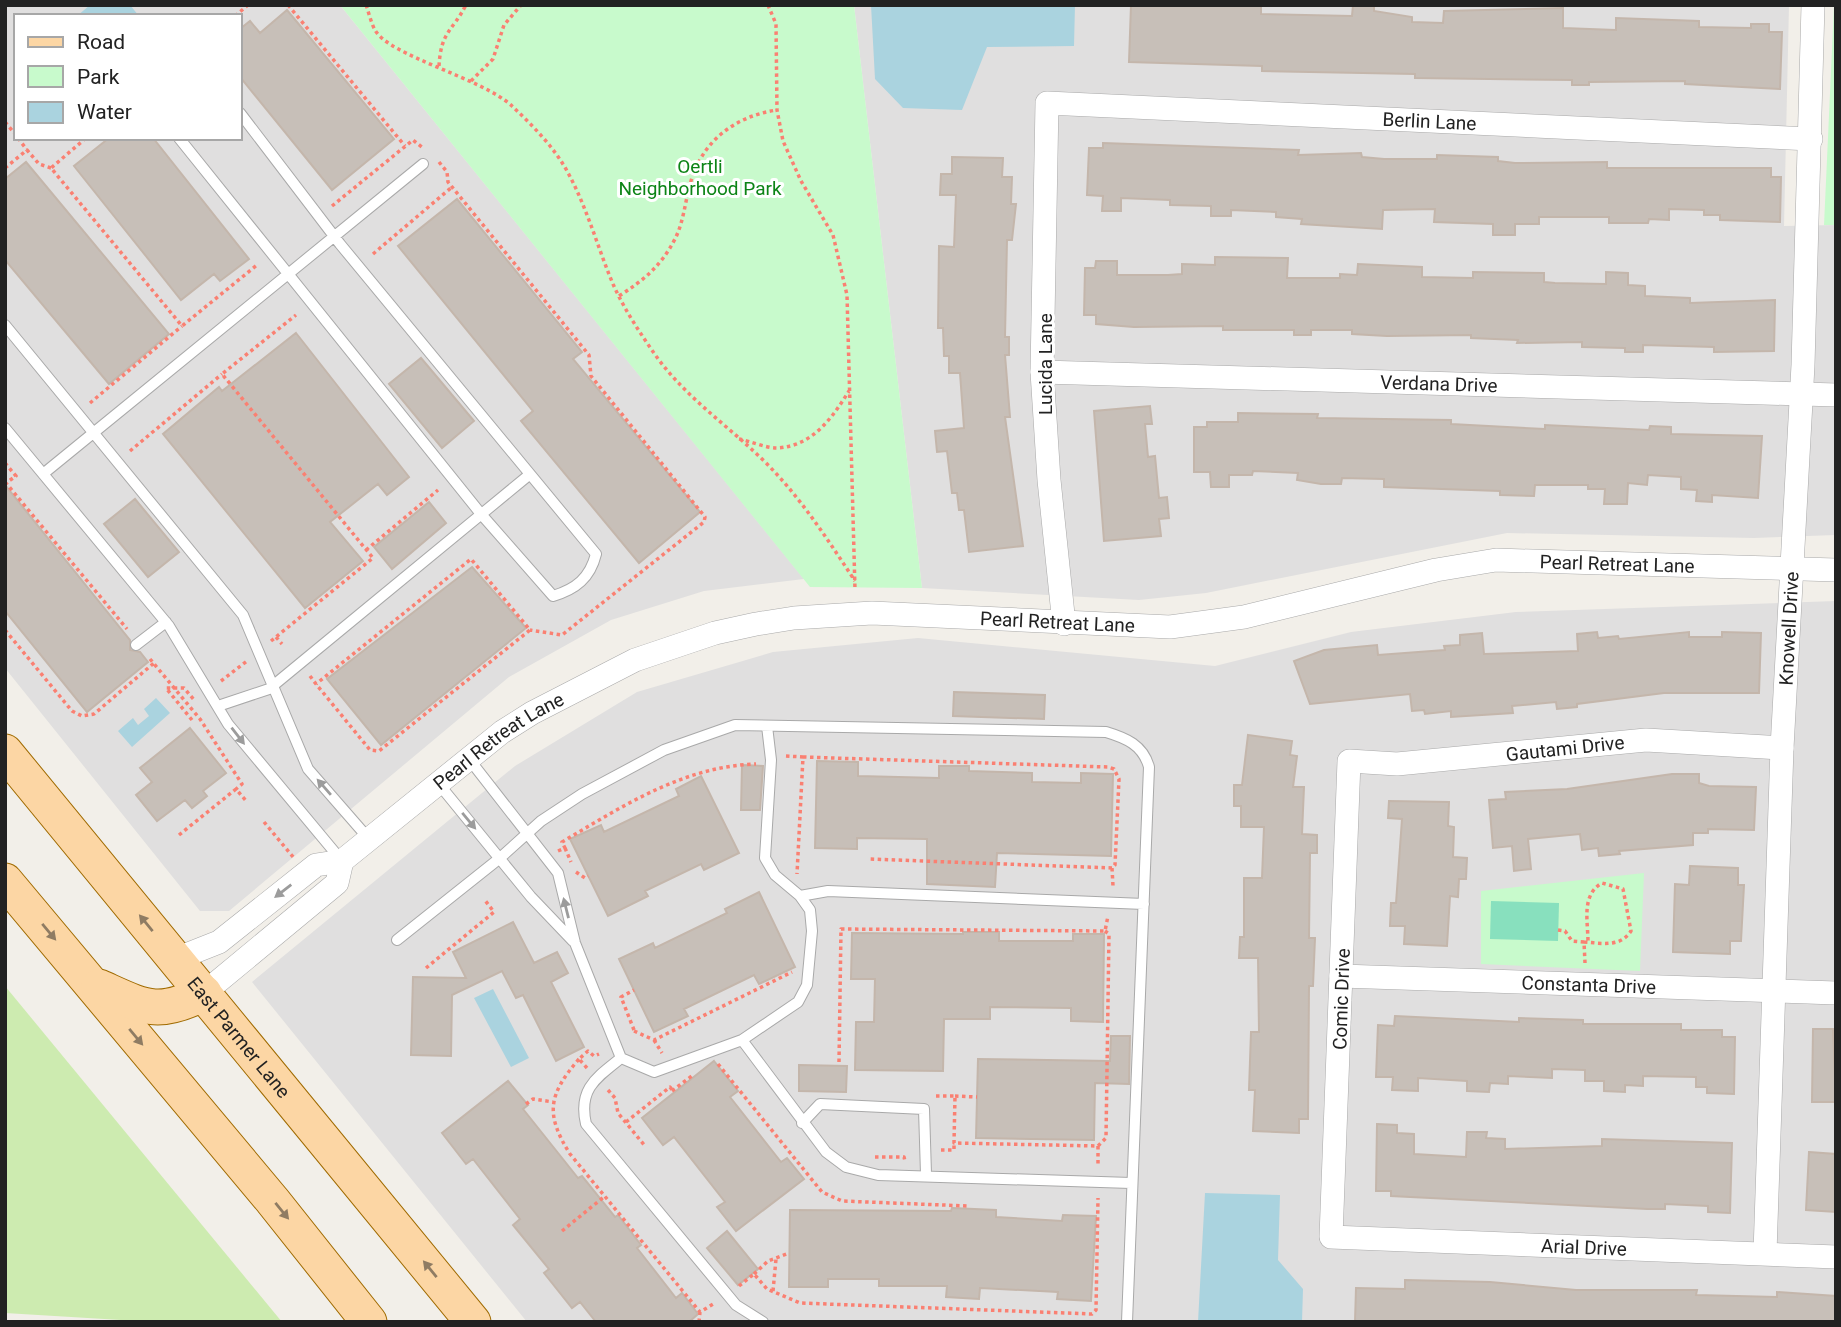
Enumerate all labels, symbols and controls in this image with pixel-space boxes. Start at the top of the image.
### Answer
legend [14,14,242,140]
text: Road [77,30,125,54]
text: Park [77,65,120,89]
text: Water [77,100,132,124]
street label: Berlin Lane [1382,108,1477,135]
park label: Oertli Neighborhood Park [618,155,782,200]
street label: Lucida Lane [1034,313,1057,415]
street label: Verdana Drive [1380,371,1498,397]
street label: Pearl Retreat Lane [1539,550,1695,578]
street label: Knowell Drive [1774,571,1804,686]
street label: Pearl Retreat Lane [980,607,1135,637]
street label: Pearl Retreat Lane [429,688,568,795]
one-way arrow [230,727,245,745]
street label: Gautami Drive [1505,731,1625,766]
one-way arrow [317,779,332,796]
one-way arrow [461,812,476,829]
one-way arrow [274,884,292,898]
one-way arrow [560,897,571,919]
one-way arrow [138,914,153,932]
one-way arrow [41,924,56,941]
street label: Comic Drive [1328,948,1355,1050]
street label: Constanta Drive [1521,971,1656,999]
street label: East Parmer Lane [182,972,295,1103]
one-way arrow [128,1028,143,1045]
one-way arrow [274,1202,289,1220]
street label: Arial Drive [1541,1234,1627,1261]
one-way arrow [423,1260,438,1277]

